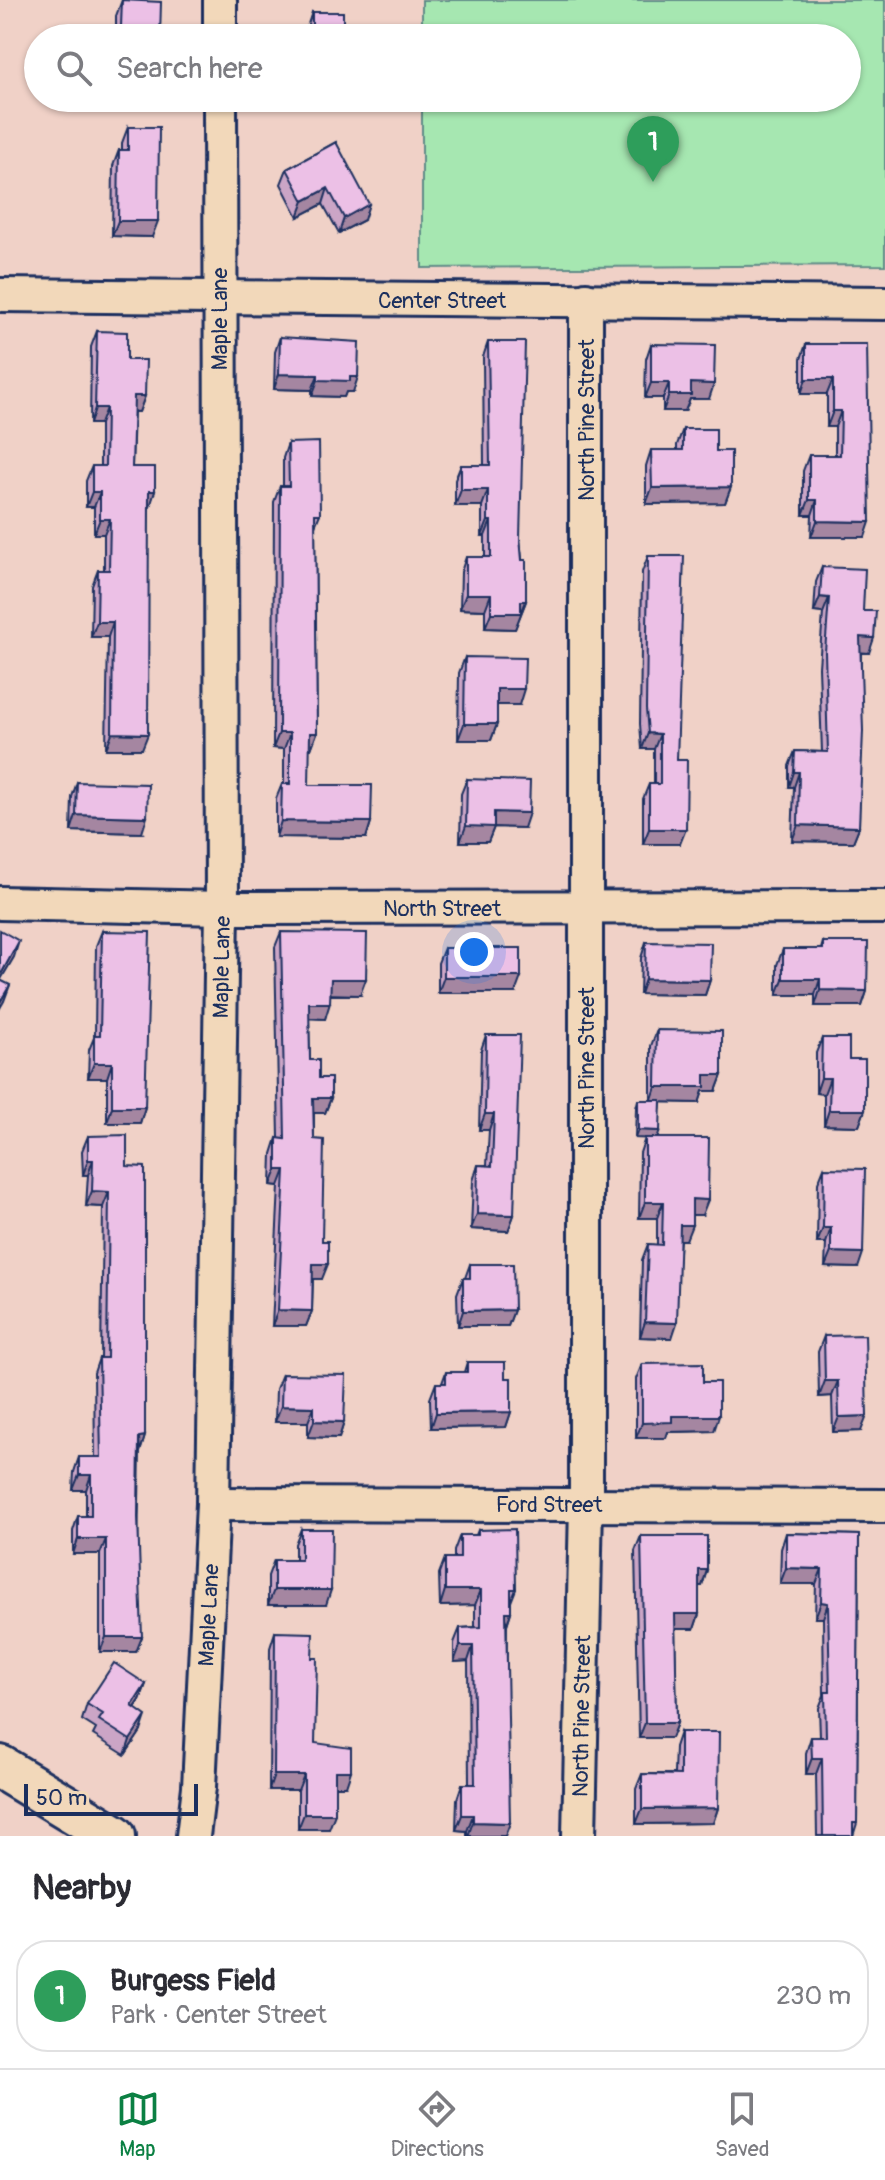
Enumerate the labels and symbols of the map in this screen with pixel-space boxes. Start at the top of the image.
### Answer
pin: 1 [627,116,679,182]
street label: Maple Lane [206,268,234,370]
street label: Center Street [378,287,506,315]
street label: North Pine Street [573,339,601,501]
street label: North Street [383,895,501,923]
street label: Maple Lane [207,915,237,1019]
your location [454,932,494,972]
street label: North Pine Street [573,987,601,1149]
street label: Ford Street [496,1491,602,1519]
street label: Maple Lane [192,1563,226,1667]
street label: North Pine Street [567,1635,597,1797]
scale bar [24,1780,198,1816]

